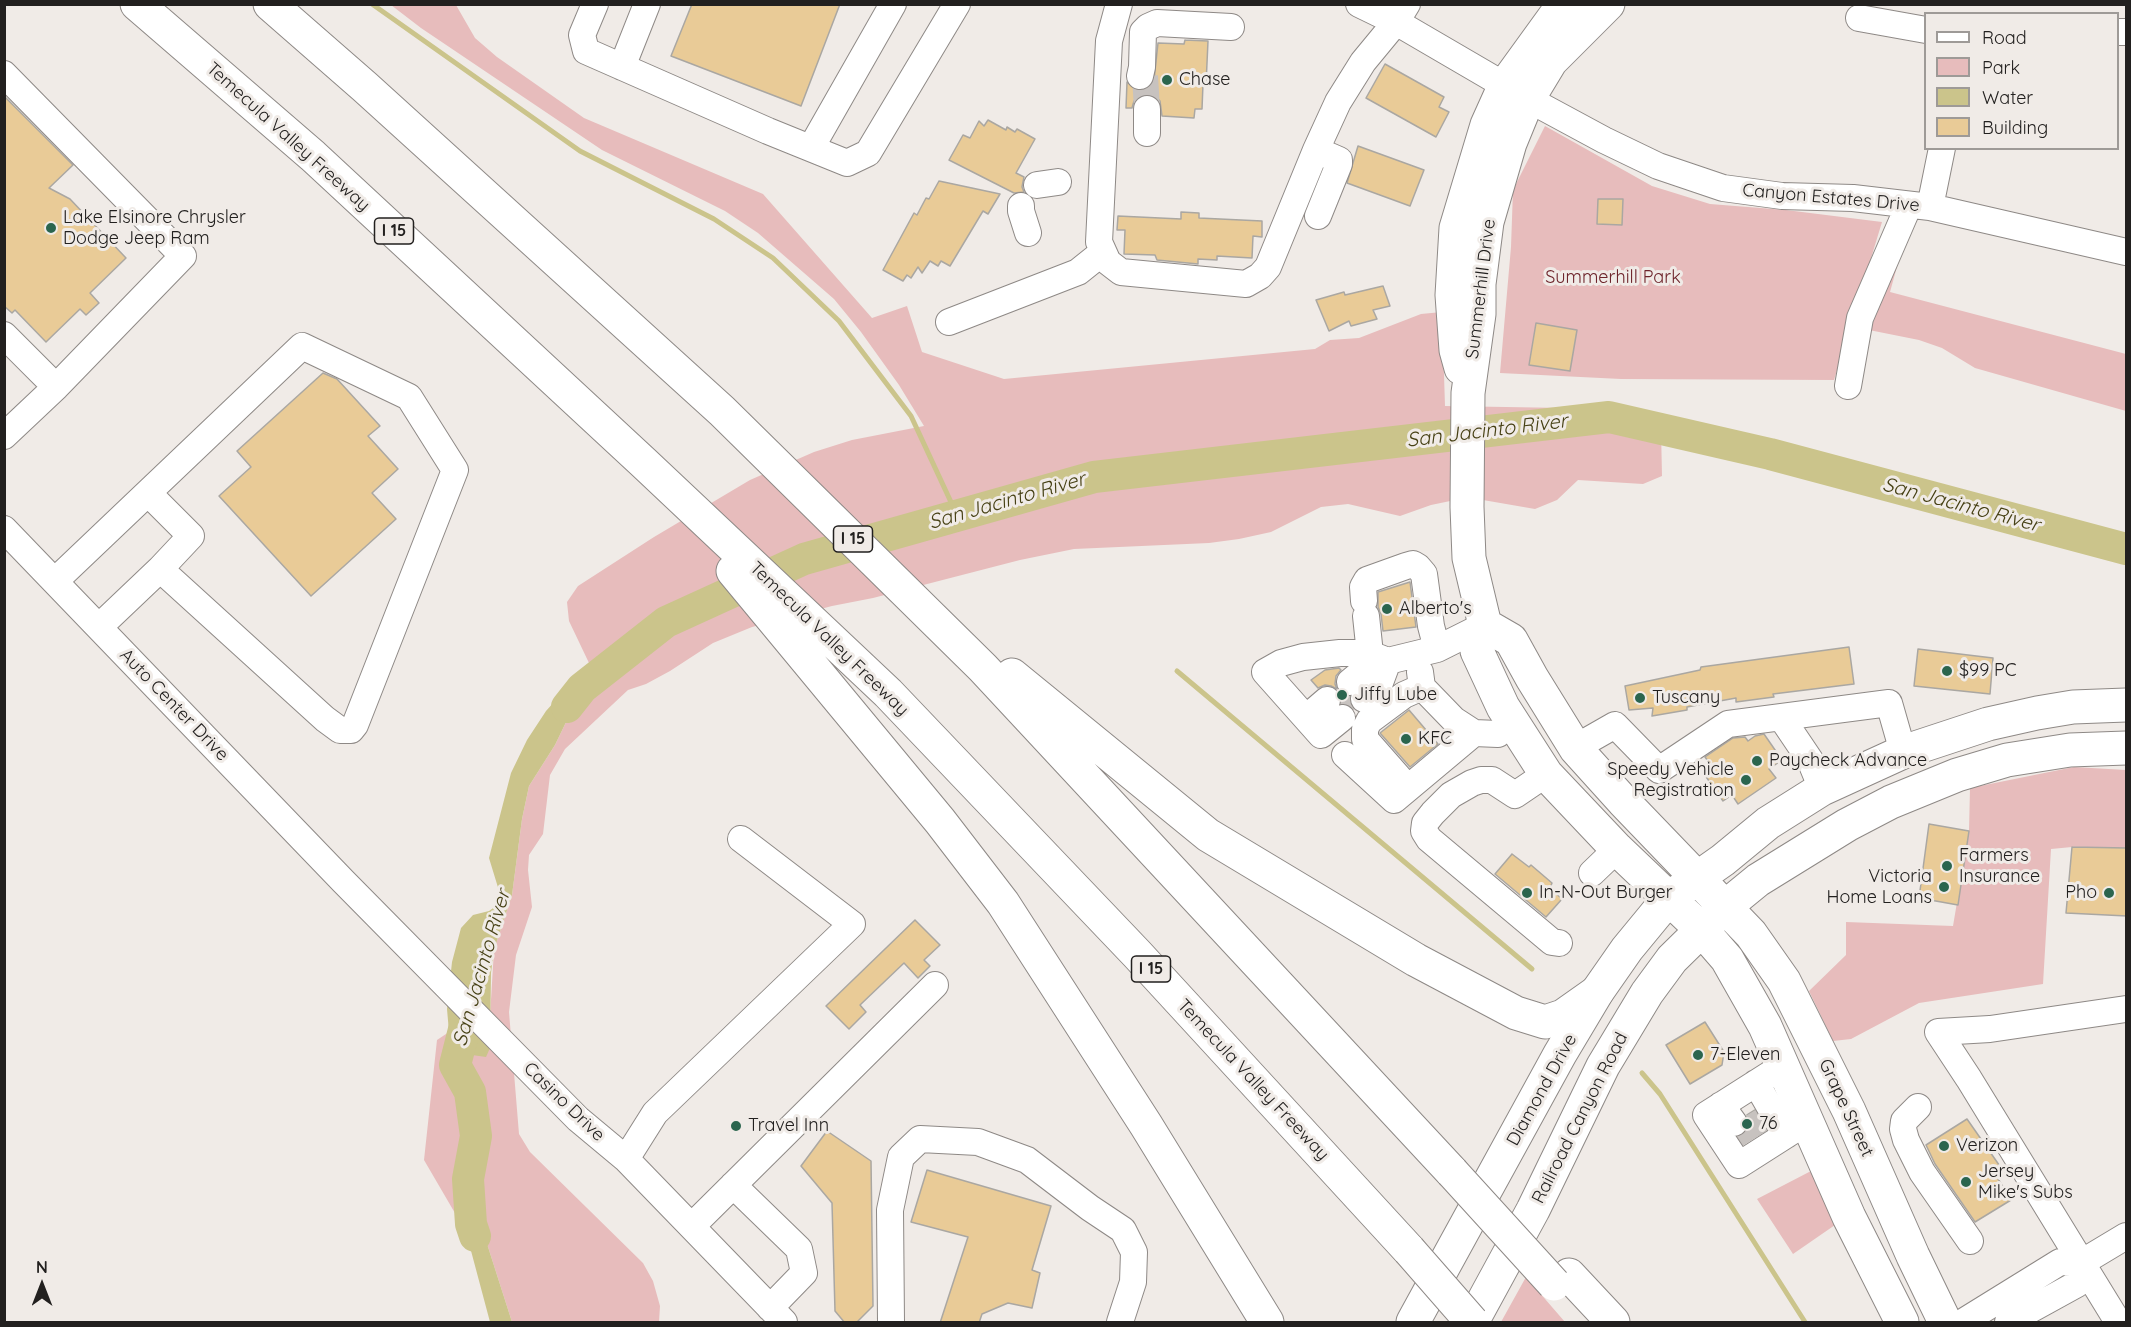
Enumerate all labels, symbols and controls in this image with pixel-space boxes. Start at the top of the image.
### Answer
legend [1924,12,2119,150]
text: Road [1982,26,2027,49]
text: Park [1982,56,2020,79]
street label: Temecula Valley Freeway [202,58,374,216]
place label: Chase [1179,69,1230,91]
marker: Chase [1160,73,1174,87]
text: Water [1982,86,2033,109]
text: Building [1982,116,2048,139]
street label: Canyon Estates Drive [1741,179,1921,217]
place label: Lake Elsinore Chrysler Dodge Jeep Ram [63,207,246,250]
road number: I 15 [374,218,414,244]
street label: Summerhill Drive [1462,218,1500,360]
marker: Lake Elsinore Chrysler Dodge Jeep Ram [44,221,58,235]
park label: Summerhill Park [1545,267,1681,289]
water label: San Jacinto River [1405,409,1569,453]
water label: San Jacinto River [926,467,1088,535]
water label: San Jacinto River [1880,473,2042,537]
road number: I 15 [834,526,872,552]
street label: Temecula Valley Freeway [745,557,913,721]
place label: Alberto's [1399,598,1472,620]
marker: Alberto's [1380,602,1394,616]
street label: Auto Center Drive [115,645,233,765]
place label: $99 PC [1959,660,2017,682]
marker: $99 PC [1940,664,1954,678]
place label: Jiffy Lube [1354,684,1437,706]
place label: Tuscany [1652,687,1720,709]
marker: Jiffy Lube [1335,688,1349,702]
marker: Tuscany [1633,691,1647,705]
place label: KFC [1418,728,1452,750]
marker: KFC [1399,732,1413,746]
place label: Paycheck Advance [1769,750,1927,772]
marker: Paycheck Advance [1750,754,1764,768]
place label: Speedy Vehicle Registration [1607,759,1734,802]
marker: Speedy Vehicle Registration [1739,773,1753,787]
place label: Farmers Insurance [1959,845,2040,888]
marker: Farmers Insurance [1940,859,1954,873]
place label: Victoria Home Loans [1826,866,1932,908]
marker: Victoria Home Loans [1937,880,1951,894]
place label: In-N-Out Burger [1539,882,1673,904]
place label: Pho [2065,882,2097,904]
marker: In-N-Out Burger [1520,886,1534,900]
marker: Pho [2102,886,2116,900]
water label: San Jacinto River [448,887,516,1049]
road number: I 15 [1132,956,1170,982]
street label: Temecula Valley Freeway [1173,995,1333,1165]
street label: Railroad Canyon Road [1527,1029,1633,1207]
street label: Diamond Drive [1502,1030,1582,1150]
place label: 7-Eleven [1710,1044,1781,1066]
marker: 7-Eleven [1691,1048,1705,1062]
street label: Grape Street [1814,1056,1878,1160]
street label: Casino Drive [519,1058,609,1146]
place label: 76 [1759,1113,1777,1135]
place label: Travel Inn [748,1115,829,1137]
marker: 76 [1740,1117,1754,1131]
marker: Travel Inn [729,1119,743,1133]
place label: Verizon [1956,1135,2018,1157]
marker: Verizon [1937,1139,1951,1153]
place label: Jersey Mike's Subs [1978,1161,2073,1204]
marker: Jersey Mike's Subs [1959,1175,1973,1189]
north arrow [12,1255,72,1315]
text: N [36,1257,48,1277]

